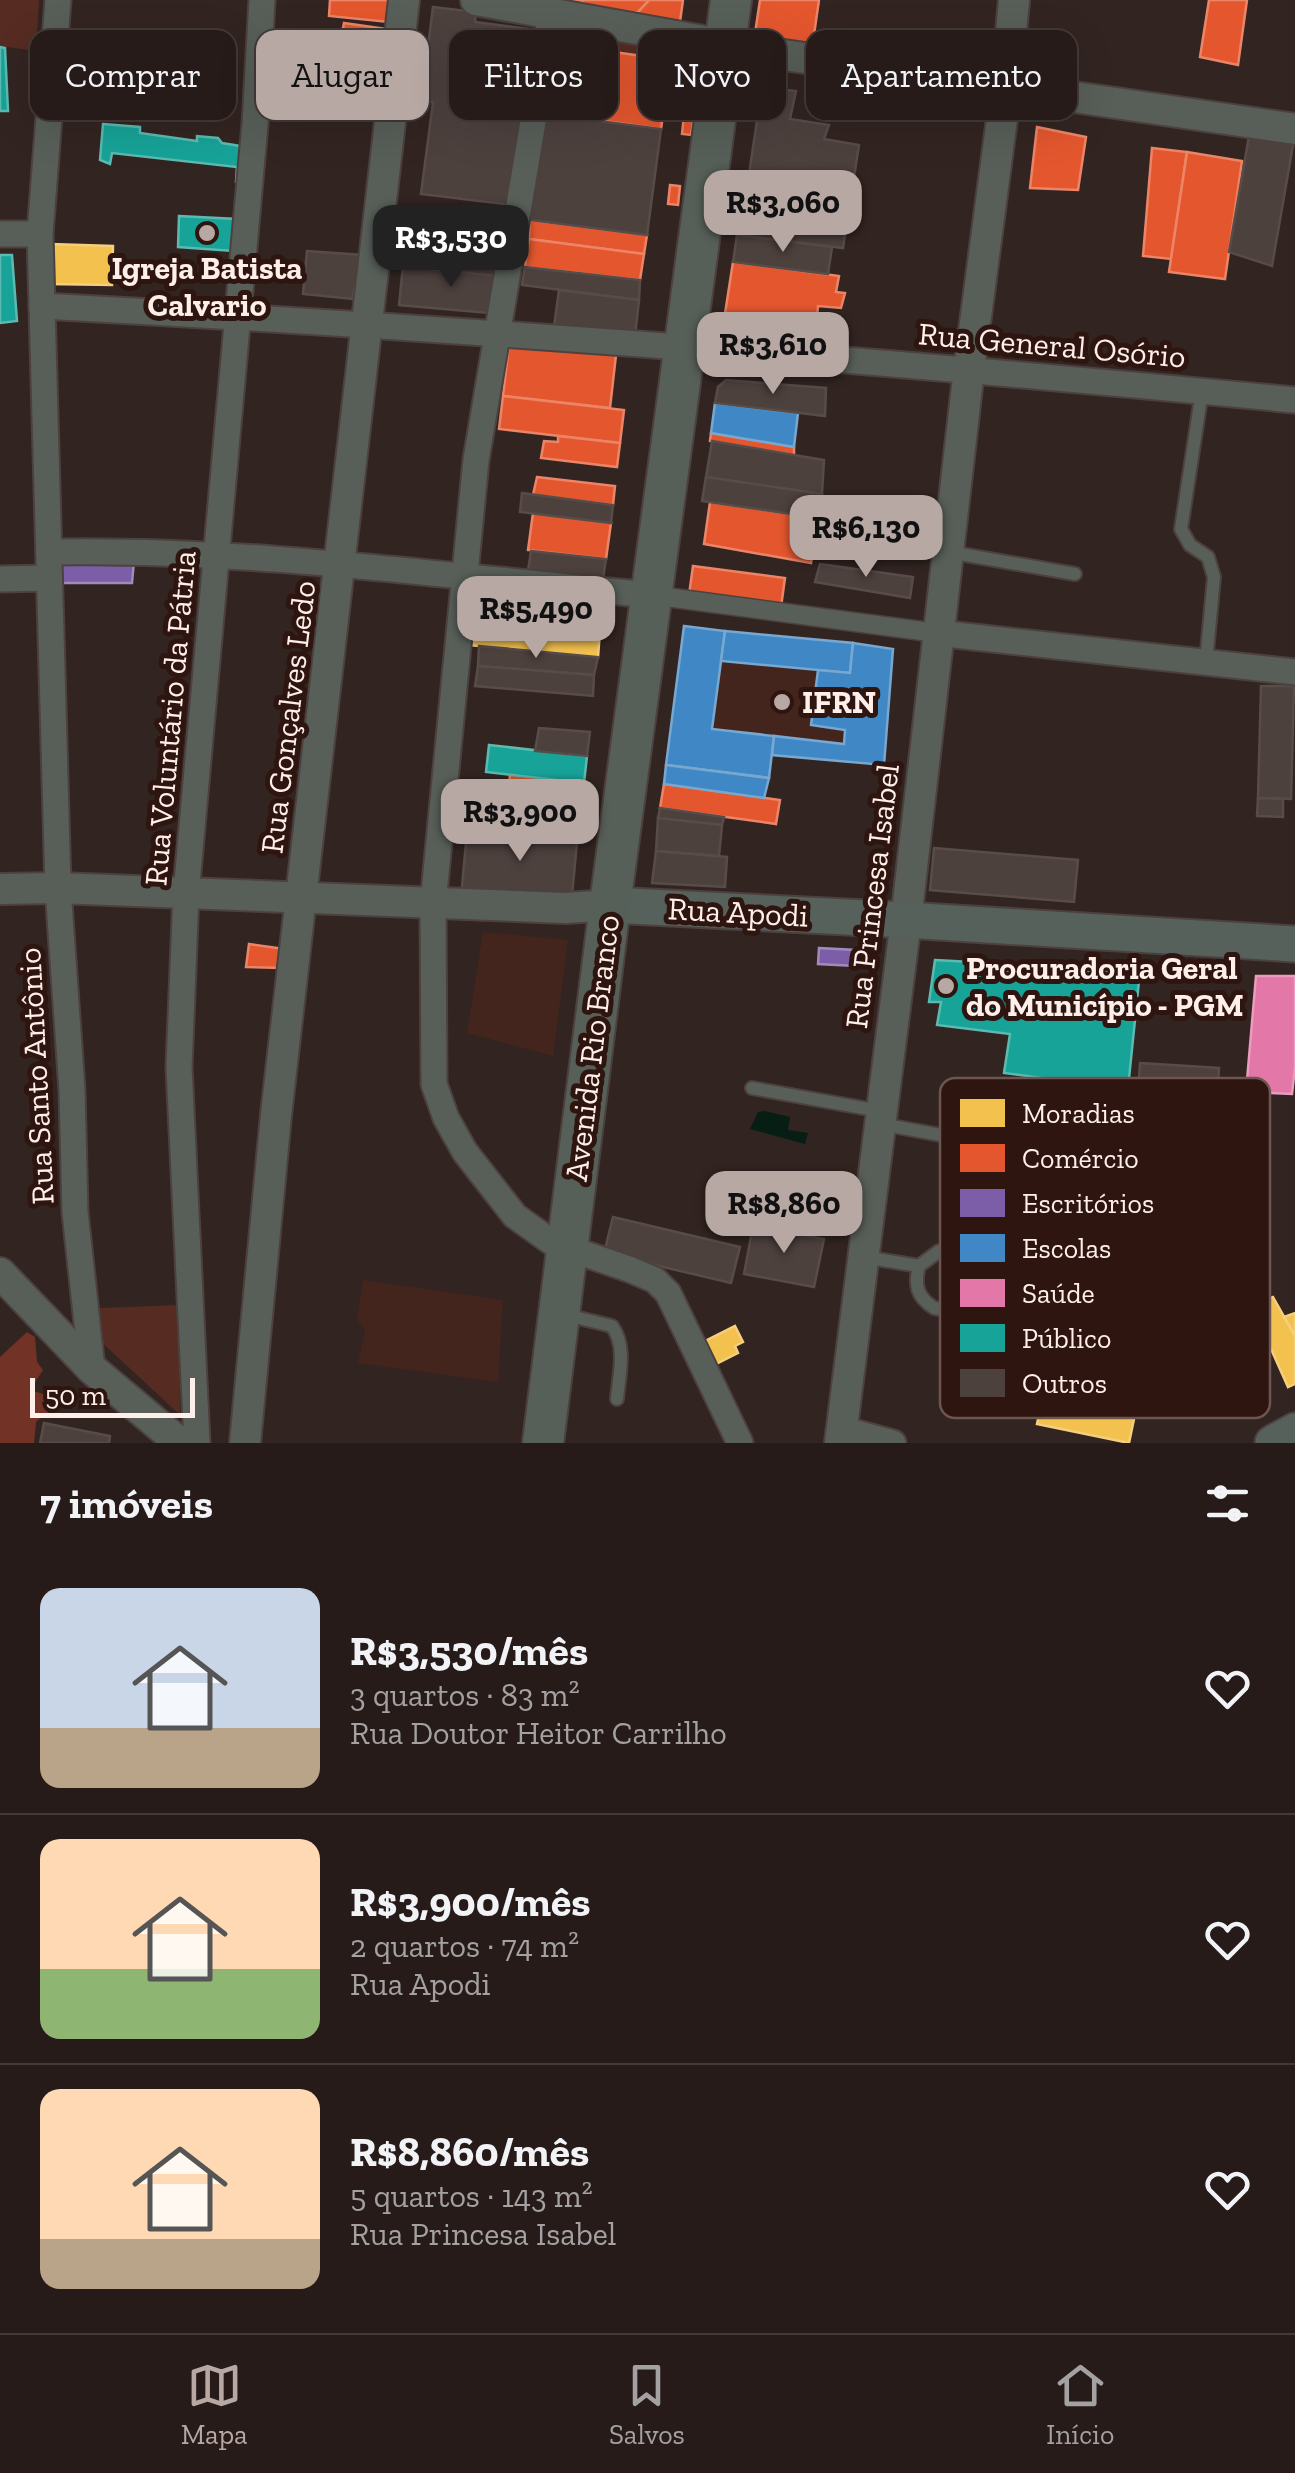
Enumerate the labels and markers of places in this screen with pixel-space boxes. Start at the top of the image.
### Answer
pin: R$3,060 [691,170,875,255]
pin: R$3,530 [359,205,543,290]
marker: Igreja Batista Calvario [196,222,218,244]
place label: Igreja Batista Calvario [111,249,303,324]
pin: R$3,610 [681,312,865,397]
pin: R$6,130 [774,495,958,580]
pin: R$5,490 [444,576,628,661]
place label: IFRN [802,683,876,721]
marker: IFRN [771,691,793,713]
pin: R$3,900 [428,779,612,864]
place label: Procuradoria Geral do Município - PGM [966,949,1244,1024]
marker: Procuradoria Geral do Município - PGM [935,975,957,997]
pin: R$8,860 [692,1171,876,1256]

